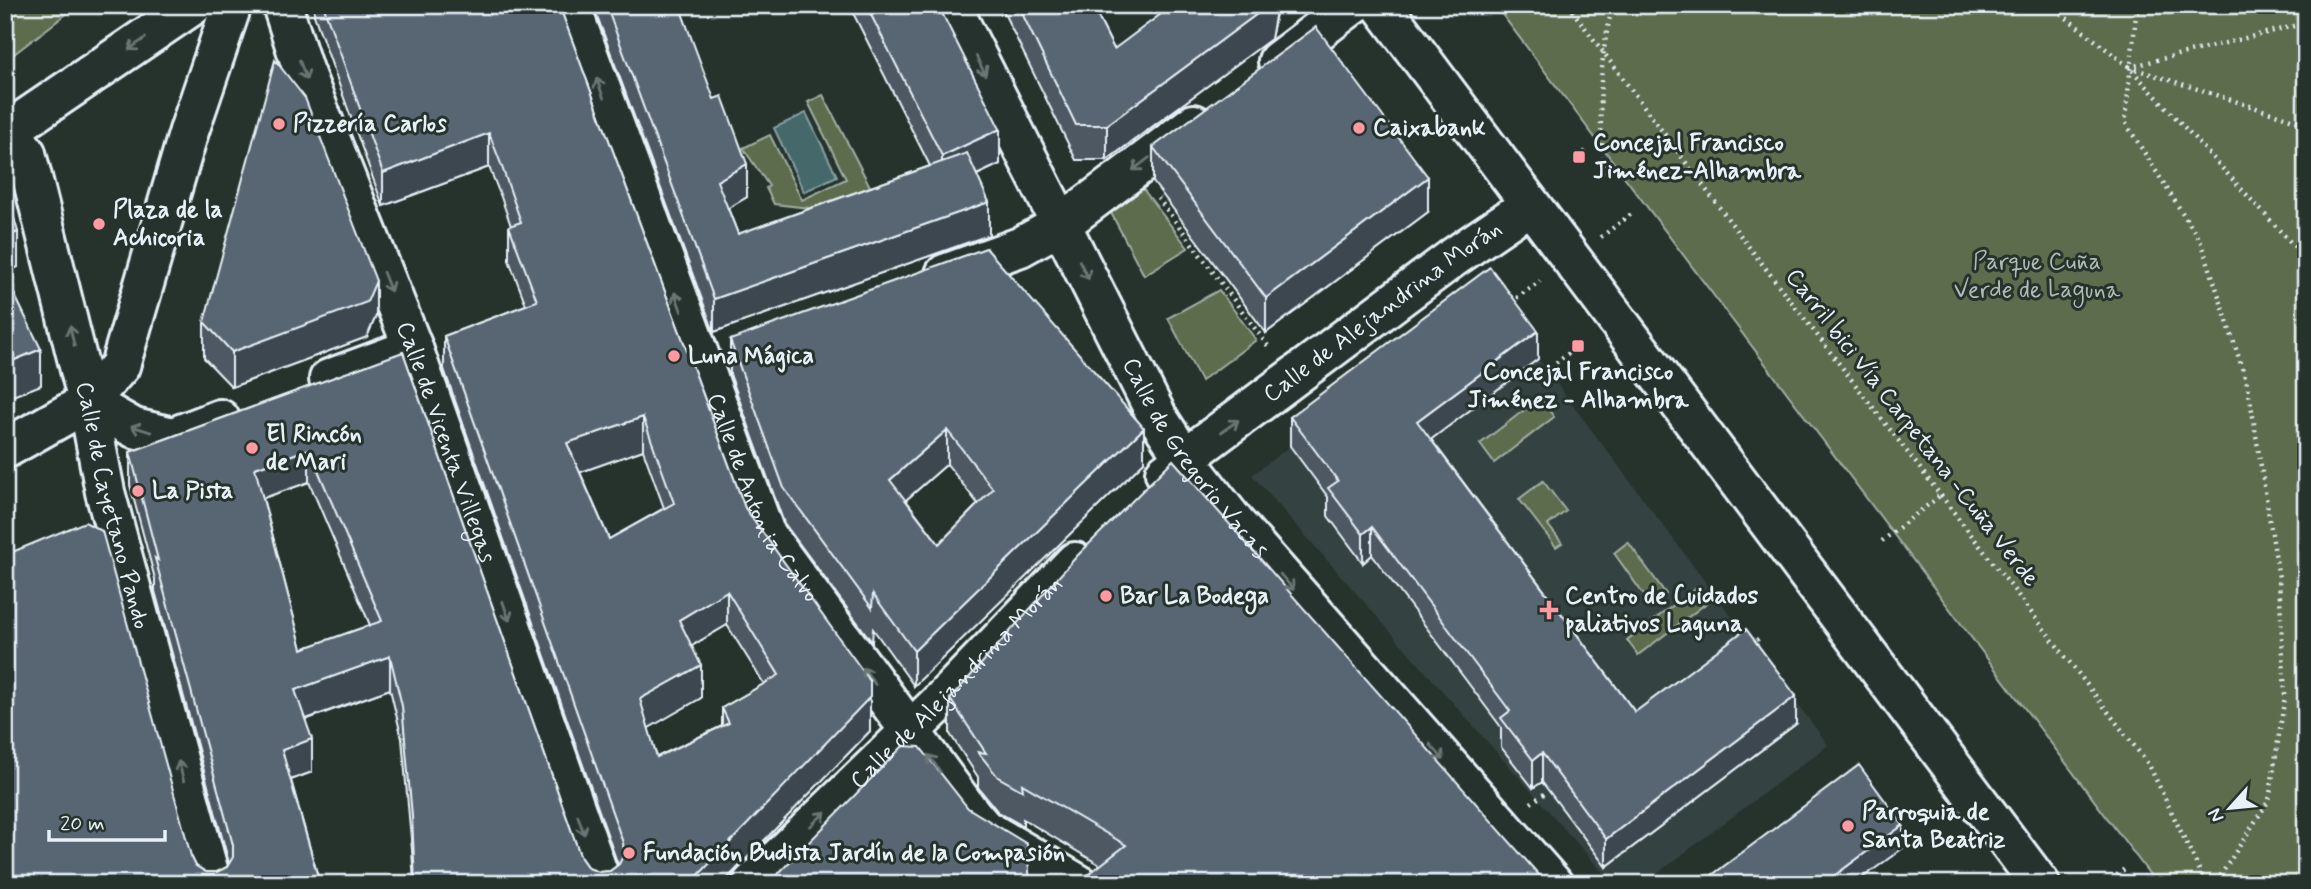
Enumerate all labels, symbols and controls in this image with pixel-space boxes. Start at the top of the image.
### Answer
one-way arrow [128,37,147,51]
one-way arrow [975,55,989,76]
one-way arrow [298,58,311,80]
one-way arrow [593,78,606,100]
place label: Pizzería Carlos [293,109,447,140]
place label: Caixabank [1373,113,1486,144]
marker: Pizzería Carlos [271,116,287,132]
marker: Caixabank [1351,120,1367,136]
place label: Concejal Francisco Jiménez-Alhambra [1593,128,1802,187]
marker: Concejal Francisco Jiménez-Alhambra [1571,149,1587,165]
one-way arrow [1132,157,1151,172]
place label: Plaza de la Achicoria [113,195,223,254]
street label: Calle de Alejandrina Morán [1257,213,1508,410]
marker: Plaza de la Achicoria [91,216,107,232]
park label: Parque Cuña Verde de Laguna [1954,247,2121,308]
one-way arrow [1077,259,1091,280]
street label: Carril bici Vía Carpetana -Cuña Verde [1778,263,2046,593]
one-way arrow [381,270,394,292]
one-way arrow [671,291,684,313]
street label: Calle de Vicenta Villegas [389,317,503,567]
one-way arrow [65,325,79,348]
marker: Concejal Francisco Jiménez - Alhambra [1570,338,1586,354]
place label: Luna Mágica [688,341,814,373]
marker: Luna Mágica [666,348,682,364]
street label: Calle de Gregorio Vacas [1115,353,1275,566]
place label: Concejal Francisco Jiménez - Alhambra [1468,357,1689,416]
street label: Calle de Cayetano Pando [68,378,157,632]
street label: Calle de Antonia Calvo [699,389,826,609]
place label: El Rincón de Mari [266,419,362,478]
one-way arrow [1220,419,1239,433]
one-way arrow [131,421,153,434]
marker: El Rincón de Mari [244,440,260,456]
place label: La Pista [152,476,233,507]
marker: La Pista [130,483,146,499]
street label: Calle de Alejandrina Morán [844,569,1069,796]
one-way arrow [1279,572,1295,590]
place label: Bar La Bodega [1120,581,1269,615]
place label: Centro de Cuidados paliativos Laguna [1565,581,1759,641]
marker: Bar La Bodega [1098,588,1114,604]
one-way arrow [500,599,513,621]
marker: Centro de Cuidados paliativos Laguna [1539,600,1559,620]
one-way arrow [862,667,876,686]
one-way arrow [1429,743,1445,761]
one-way arrow [927,754,941,773]
one-way arrow [174,760,187,782]
north arrow [2196,774,2266,844]
place label: Parroquia de Santa Beatriz [1862,797,2006,856]
scale bar [49,798,164,842]
text: N [2202,804,2230,826]
text: 20 m [60,810,105,838]
one-way arrow [810,811,827,828]
one-way arrow [576,814,588,836]
marker: Parroquia de Santa Beatriz [1840,818,1856,834]
place label: Fundación Budista Jardín de la Compasión [643,838,1065,869]
marker: Fundación Budista Jardín de la Compasión [621,845,637,861]

